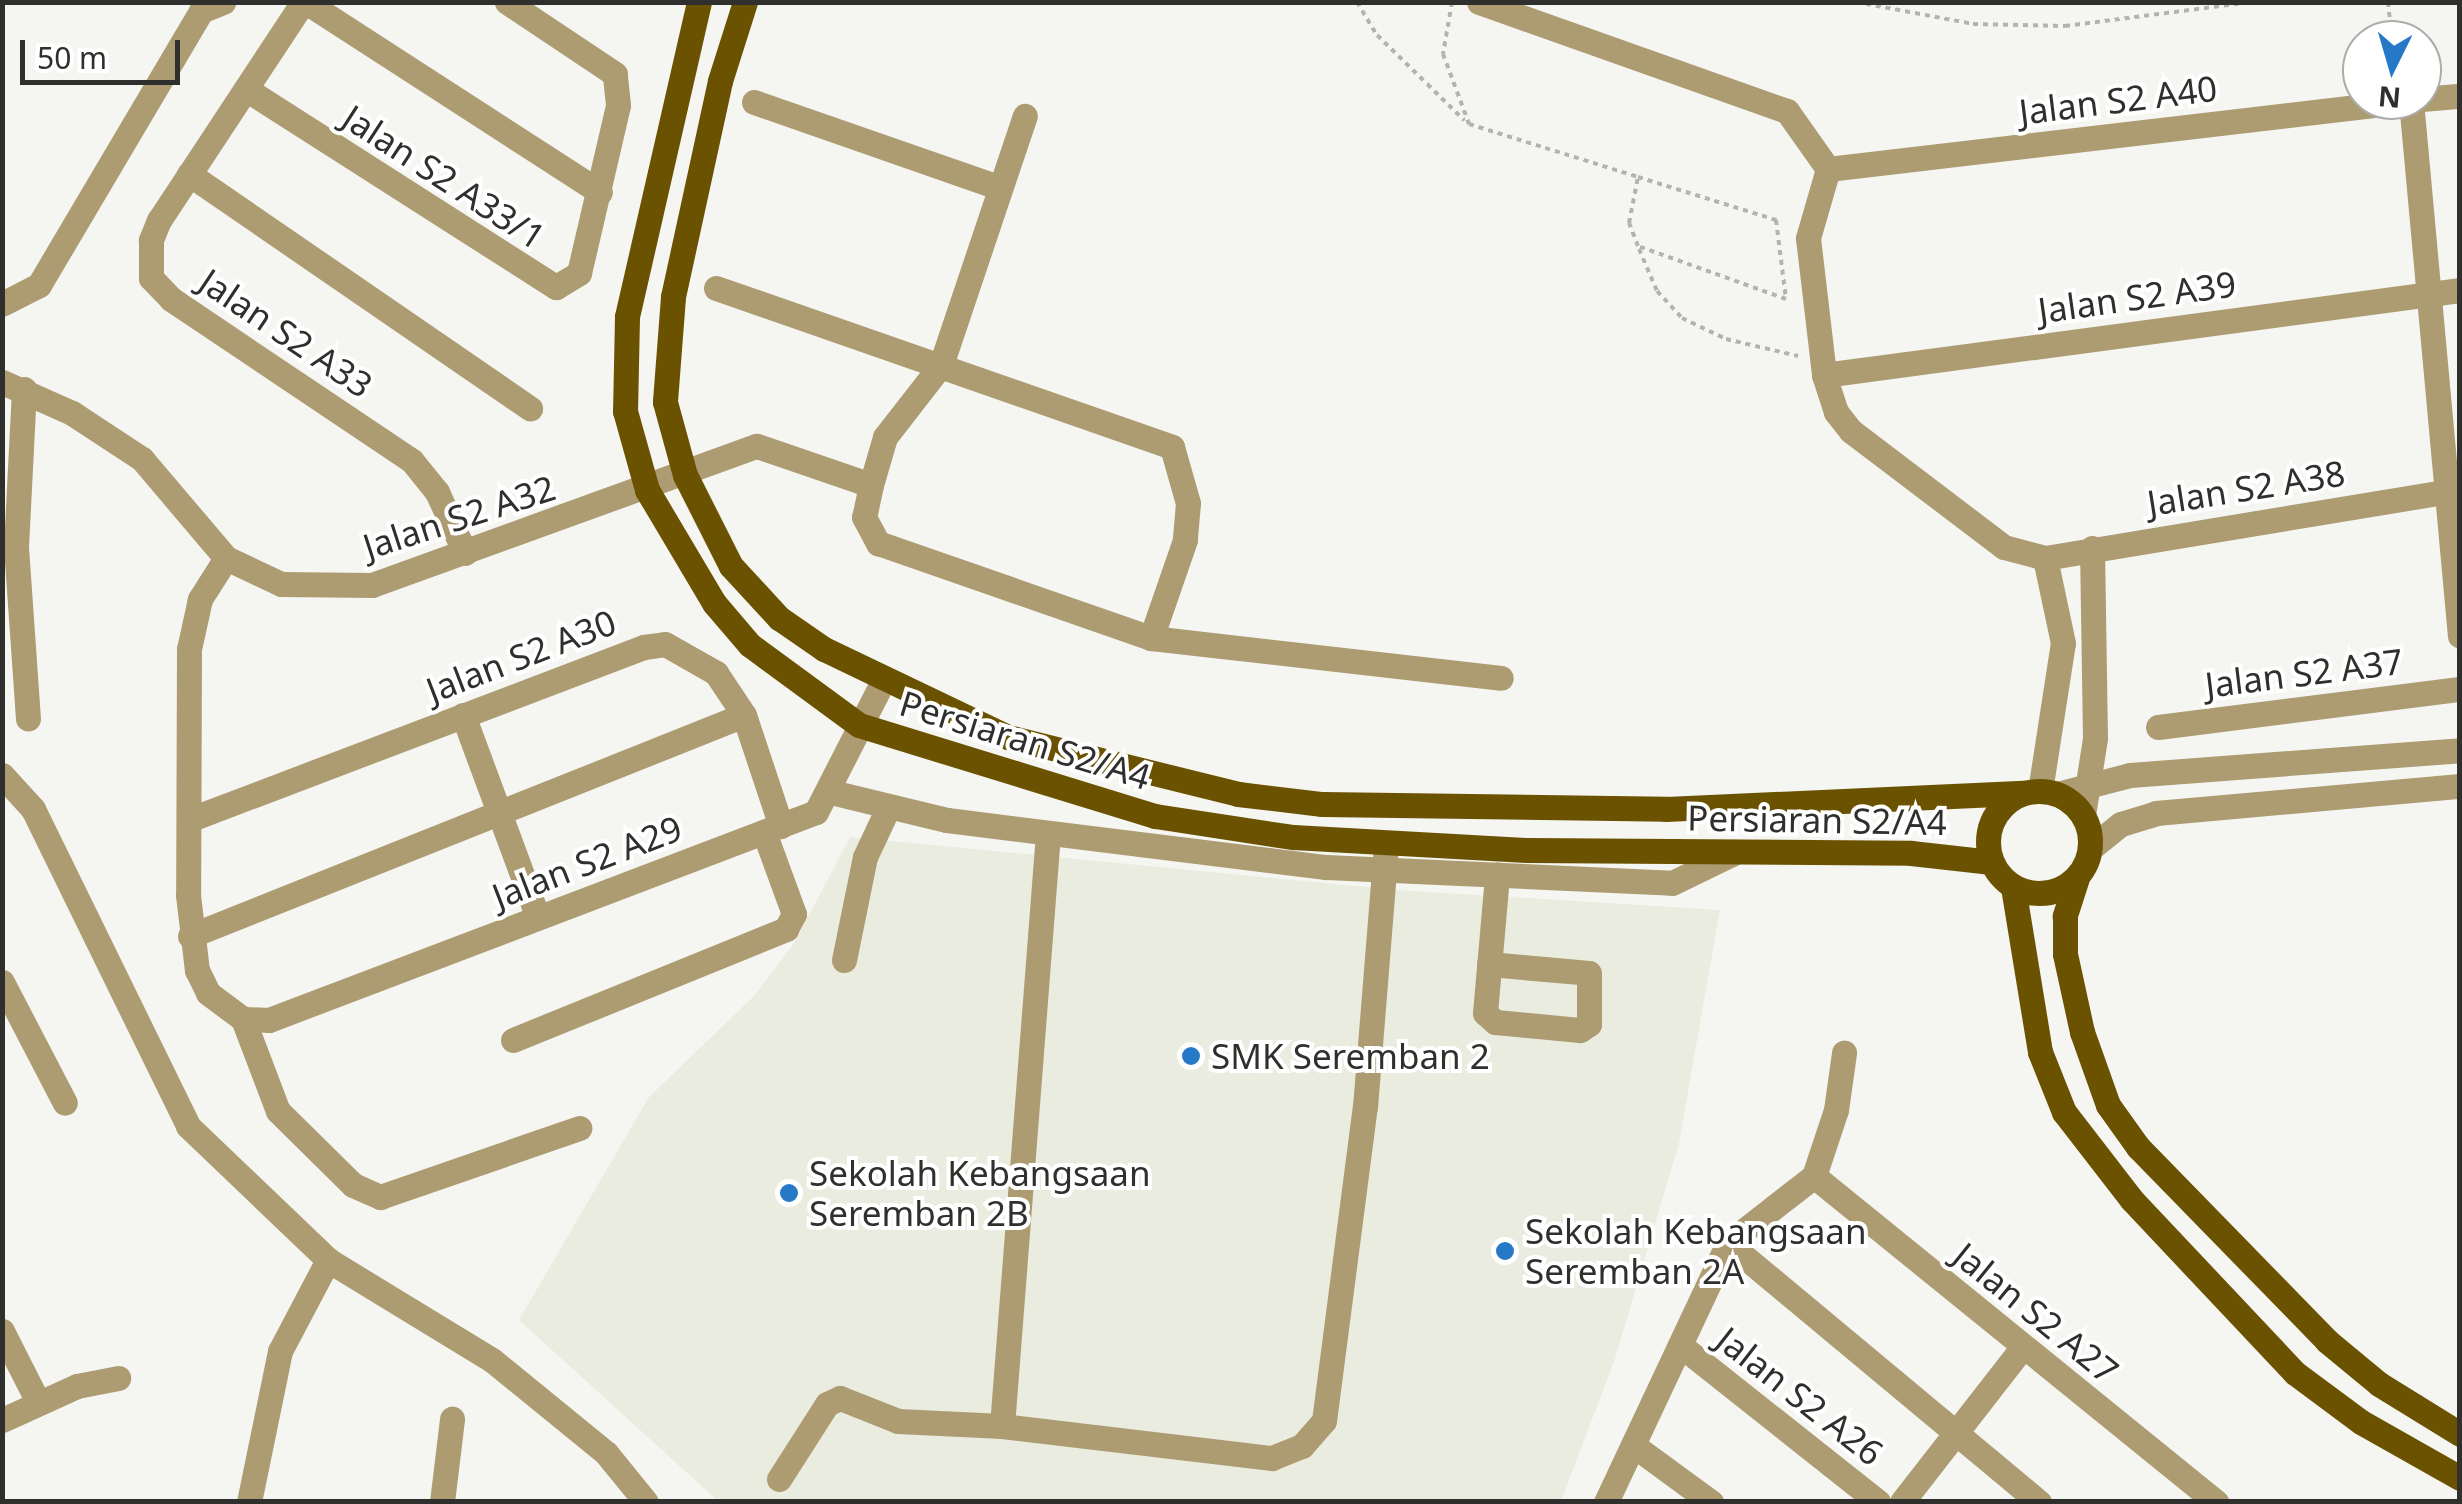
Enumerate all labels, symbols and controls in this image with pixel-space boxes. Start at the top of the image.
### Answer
scale bar [25,20,185,82]
north arrow [2342,20,2442,120]
text: 50 m [37,37,107,78]
street label: Jalan S2 A40 [2017,67,2219,133]
text: N [2377,78,2403,118]
street label: Jalan S2 A33/1 [335,96,553,258]
street label: Jalan S2 A33 [192,260,380,406]
street label: Jalan S2 A39 [2035,262,2239,332]
street label: Jalan S2 A38 [2144,452,2348,524]
street label: Jalan S2 A32 [358,466,560,568]
street label: Jalan S2 A30 [420,601,622,711]
street label: Jalan S2 A37 [2203,640,2405,706]
street label: Persiaran S2/A4 [895,682,1155,798]
street label: Persiaran S2/A4 [1687,797,1947,843]
street label: Jalan S2 A29 [486,807,688,917]
place label: SMK Seremban 2 [1211,1035,1490,1077]
marker: SMK Seremban 2 [1180,1045,1202,1067]
place label: Sekolah Kebangsaan Seremban 2B [809,1152,1151,1234]
marker: Sekolah Kebangsaan Seremban 2B [778,1182,800,1204]
place label: Sekolah Kebangsaan Seremban 2A [1525,1210,1867,1292]
street label: Jalan S2 A27 [1945,1234,2127,1392]
marker: Sekolah Kebangsaan Seremban 2A [1494,1240,1516,1262]
street label: Jalan S2 A26 [1709,1318,1891,1474]

